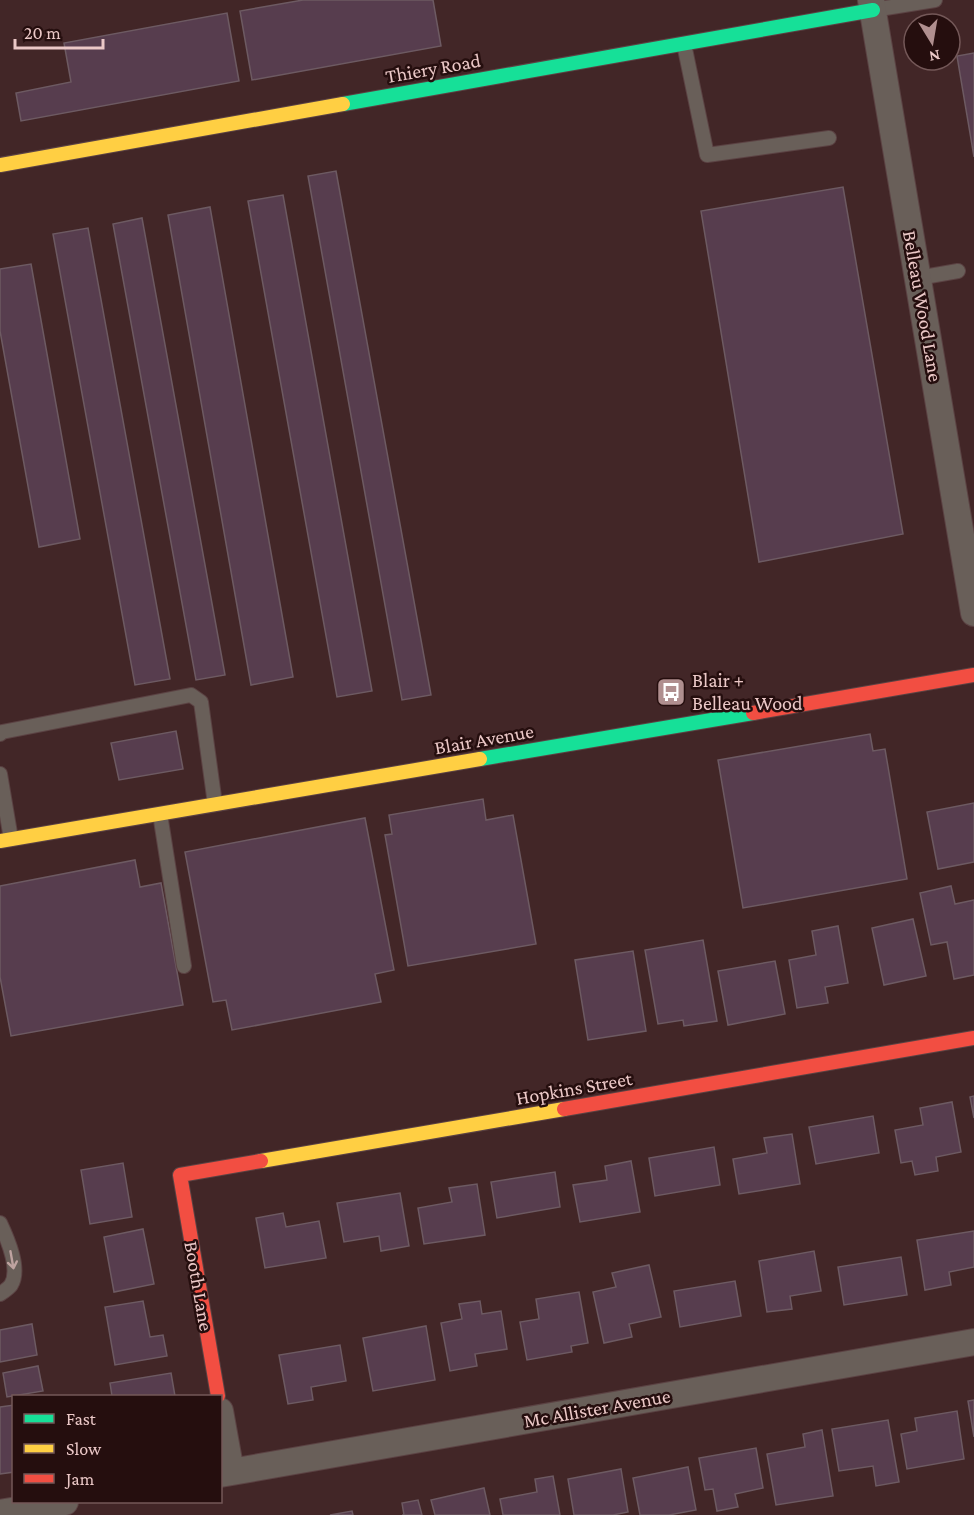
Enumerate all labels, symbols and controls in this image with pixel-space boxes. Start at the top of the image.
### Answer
scale bar [15,12,104,50]
north arrow [902,12,962,72]
text: 20 m [24,23,61,43]
text: N [928,47,942,66]
street label: Thiery Road [384,49,483,88]
street label: Belleau Wood Lane [899,229,947,383]
place label: Blair + Belleau Wood [692,669,803,714]
bus stop icon: Blair + Belleau Wood [655,676,687,708]
street label: Blair Avenue [433,719,536,759]
street label: Hopkins Street [514,1067,634,1110]
street label: Booth Lane [180,1239,218,1333]
one-way arrow [7,1250,18,1270]
street label: Mc Allister Avenue [522,1384,672,1432]
legend [12,1395,222,1503]
text: Fast [66,1409,97,1429]
text: Slow [66,1439,102,1459]
text: Jam [64,1469,95,1489]

